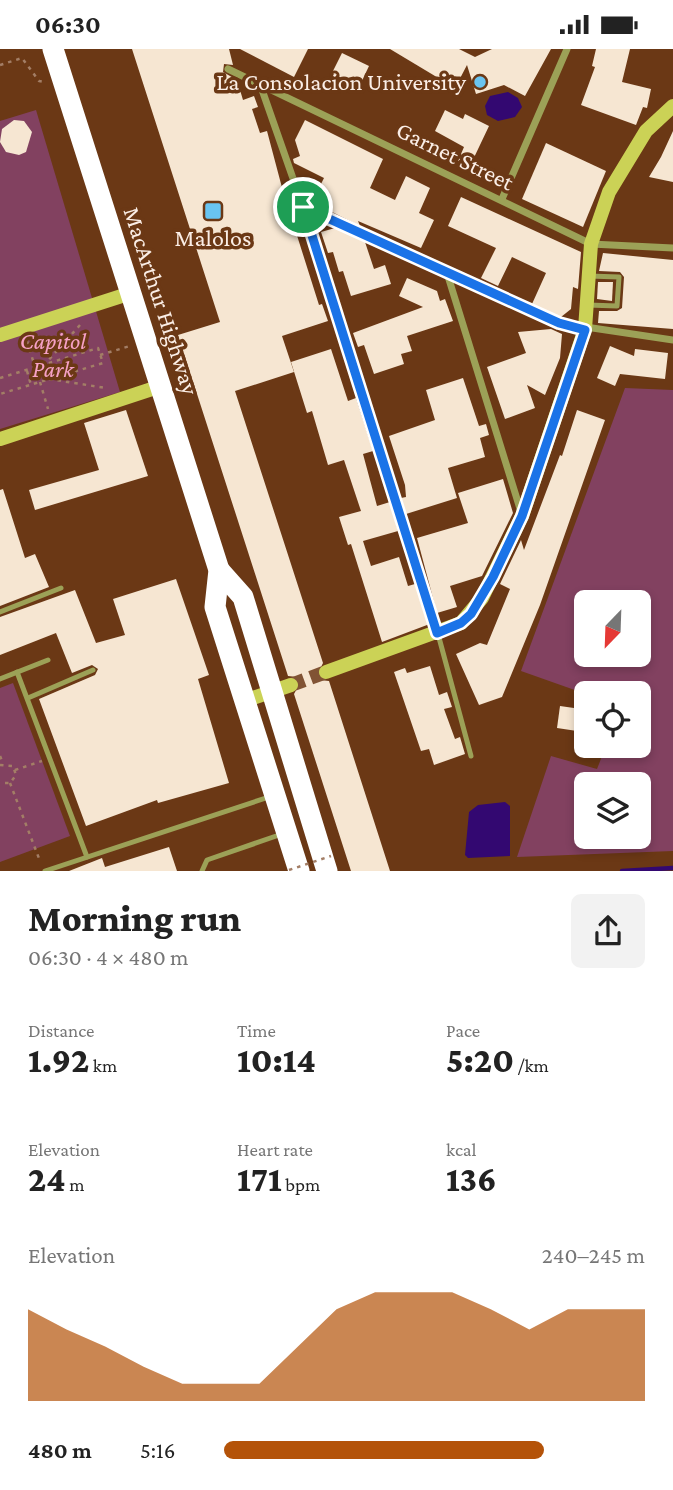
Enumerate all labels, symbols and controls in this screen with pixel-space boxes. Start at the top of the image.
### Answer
text: 06:30 [35,10,101,39]
place label: La Consolacion University [216,68,467,95]
marker: La Consolacion University [472,74,488,90]
street label: Garnet Street [392,116,519,196]
pin [273,177,333,237]
icon: arrive [284,188,322,226]
marker: Malolos [203,201,223,221]
street label: MacArthur Highway [118,204,205,399]
place label: Malolos [175,224,251,251]
park label: Capitol Park [20,327,87,382]
north arrow [574,590,651,667]
map controls [574,590,651,849]
button: locate [574,681,651,758]
button: layers [574,772,651,849]
button: share [571,894,645,968]
text: Morning run [28,897,241,939]
text: 06:30 · 4 × 480 m [28,944,188,970]
text: Distance [28,1020,94,1041]
text: Time [237,1020,276,1041]
text: Pace [446,1020,480,1041]
text: 1.92 [28,1041,89,1080]
text: 10:14 [237,1041,316,1080]
text: 5:20 [446,1041,514,1080]
text: km [89,1055,117,1076]
text: /km [514,1055,549,1076]
text: Elevation [28,1139,100,1160]
text: Heart rate [237,1139,313,1160]
text: kcal [446,1139,477,1160]
text: 24 [28,1160,66,1199]
text: 171 [237,1160,282,1199]
text: 136 [446,1160,497,1199]
text: m [66,1174,84,1195]
text: bpm [282,1174,320,1195]
text: Elevation [28,1242,115,1268]
text: 240–245 m [542,1242,645,1268]
text: 480 m [28,1437,92,1463]
text: 5:16 [140,1437,175,1463]

